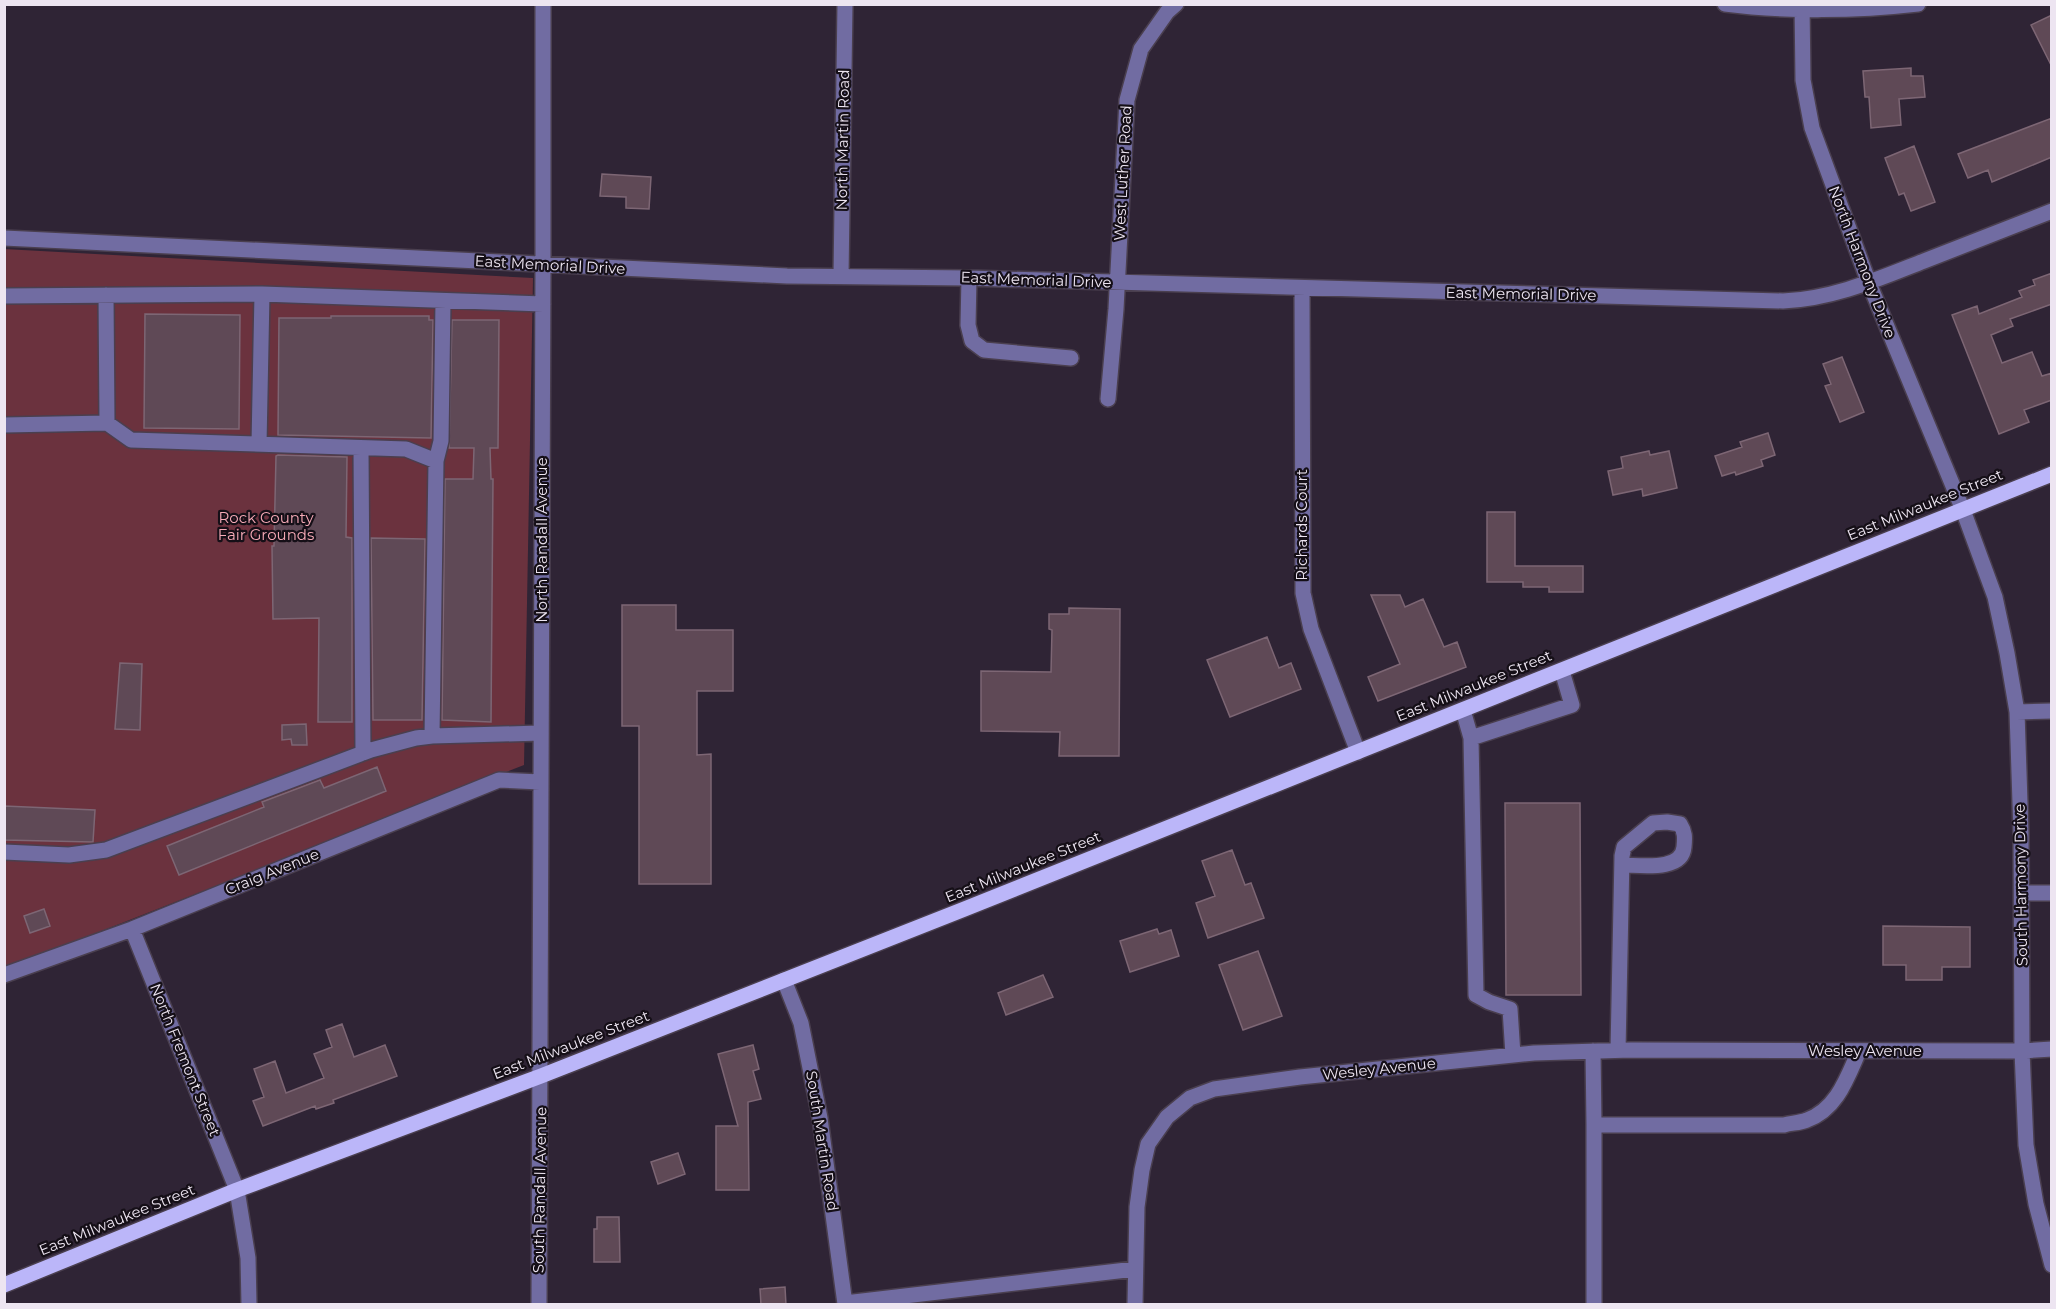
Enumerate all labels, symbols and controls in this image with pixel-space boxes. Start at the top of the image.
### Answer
street label: North Martin Road [832,69,853,211]
street label: West Luther Road [1109,105,1136,241]
street label: North Harmony Drive [1825,183,1900,341]
street label: East Memorial Drive [474,251,626,278]
street label: East Memorial Drive [960,267,1112,292]
street label: East Memorial Drive [1445,283,1597,304]
street label: North Randall Avenue [532,457,551,623]
street label: East Milwaukee Street [1844,465,2006,545]
street label: Richards Court [1292,469,1311,581]
park label: Rock County Fair Grounds [218,508,314,544]
street label: East Milwaukee Street [1393,646,1555,726]
street label: South Harmony Drive [2010,804,2031,966]
street label: East Milwaukee Street [942,827,1104,907]
street label: Craig Avenue [222,844,322,899]
street label: North Fremont Street [146,981,225,1139]
street label: East Milwaukee Street [490,1006,652,1083]
street label: Wesley Avenue [1808,1041,1922,1060]
street label: Wesley Avenue [1321,1053,1437,1084]
street label: South Martin Road [802,1069,843,1212]
street label: South Randall Avenue [529,1107,550,1273]
street label: East Milwaukee Street [36,1180,198,1260]

